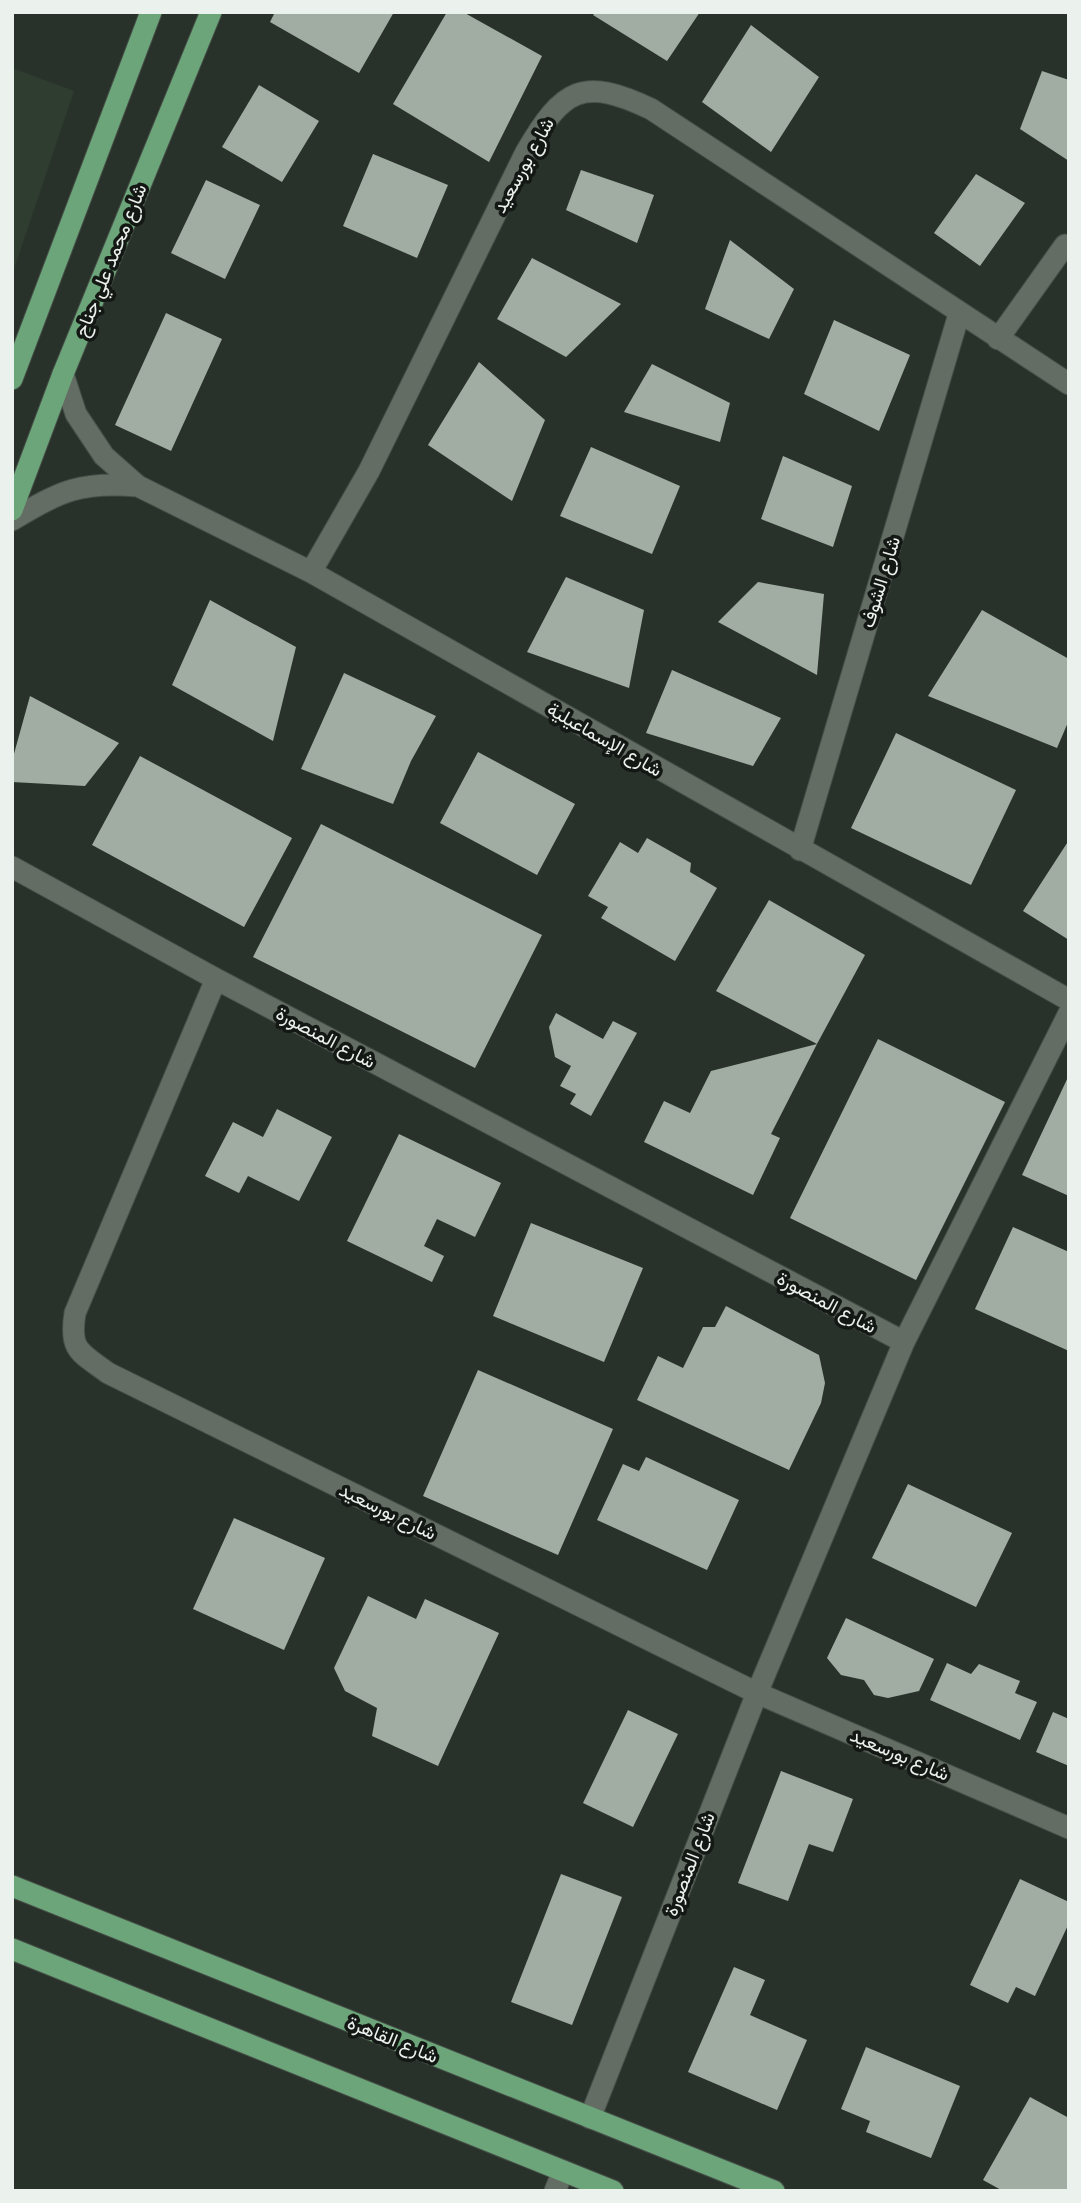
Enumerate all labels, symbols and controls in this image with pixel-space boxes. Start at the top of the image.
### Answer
street label: شارع بورسعيد [486,113,561,218]
street label: شارع محمد علي جناح [67,180,155,341]
street label: شارع الشوف [854,533,907,631]
street label: شارع الإسماعيلية [542,696,667,783]
street label: شارع المنصورة [271,1000,380,1075]
street label: شارع المنصورة [772,1265,881,1340]
street label: شارع بورسعيد [335,1476,441,1547]
street label: شارع بورسعيد [846,1721,954,1787]
street label: شارع المنصورة [657,1808,722,1920]
street label: شارع القاهرة [343,2009,442,2070]

